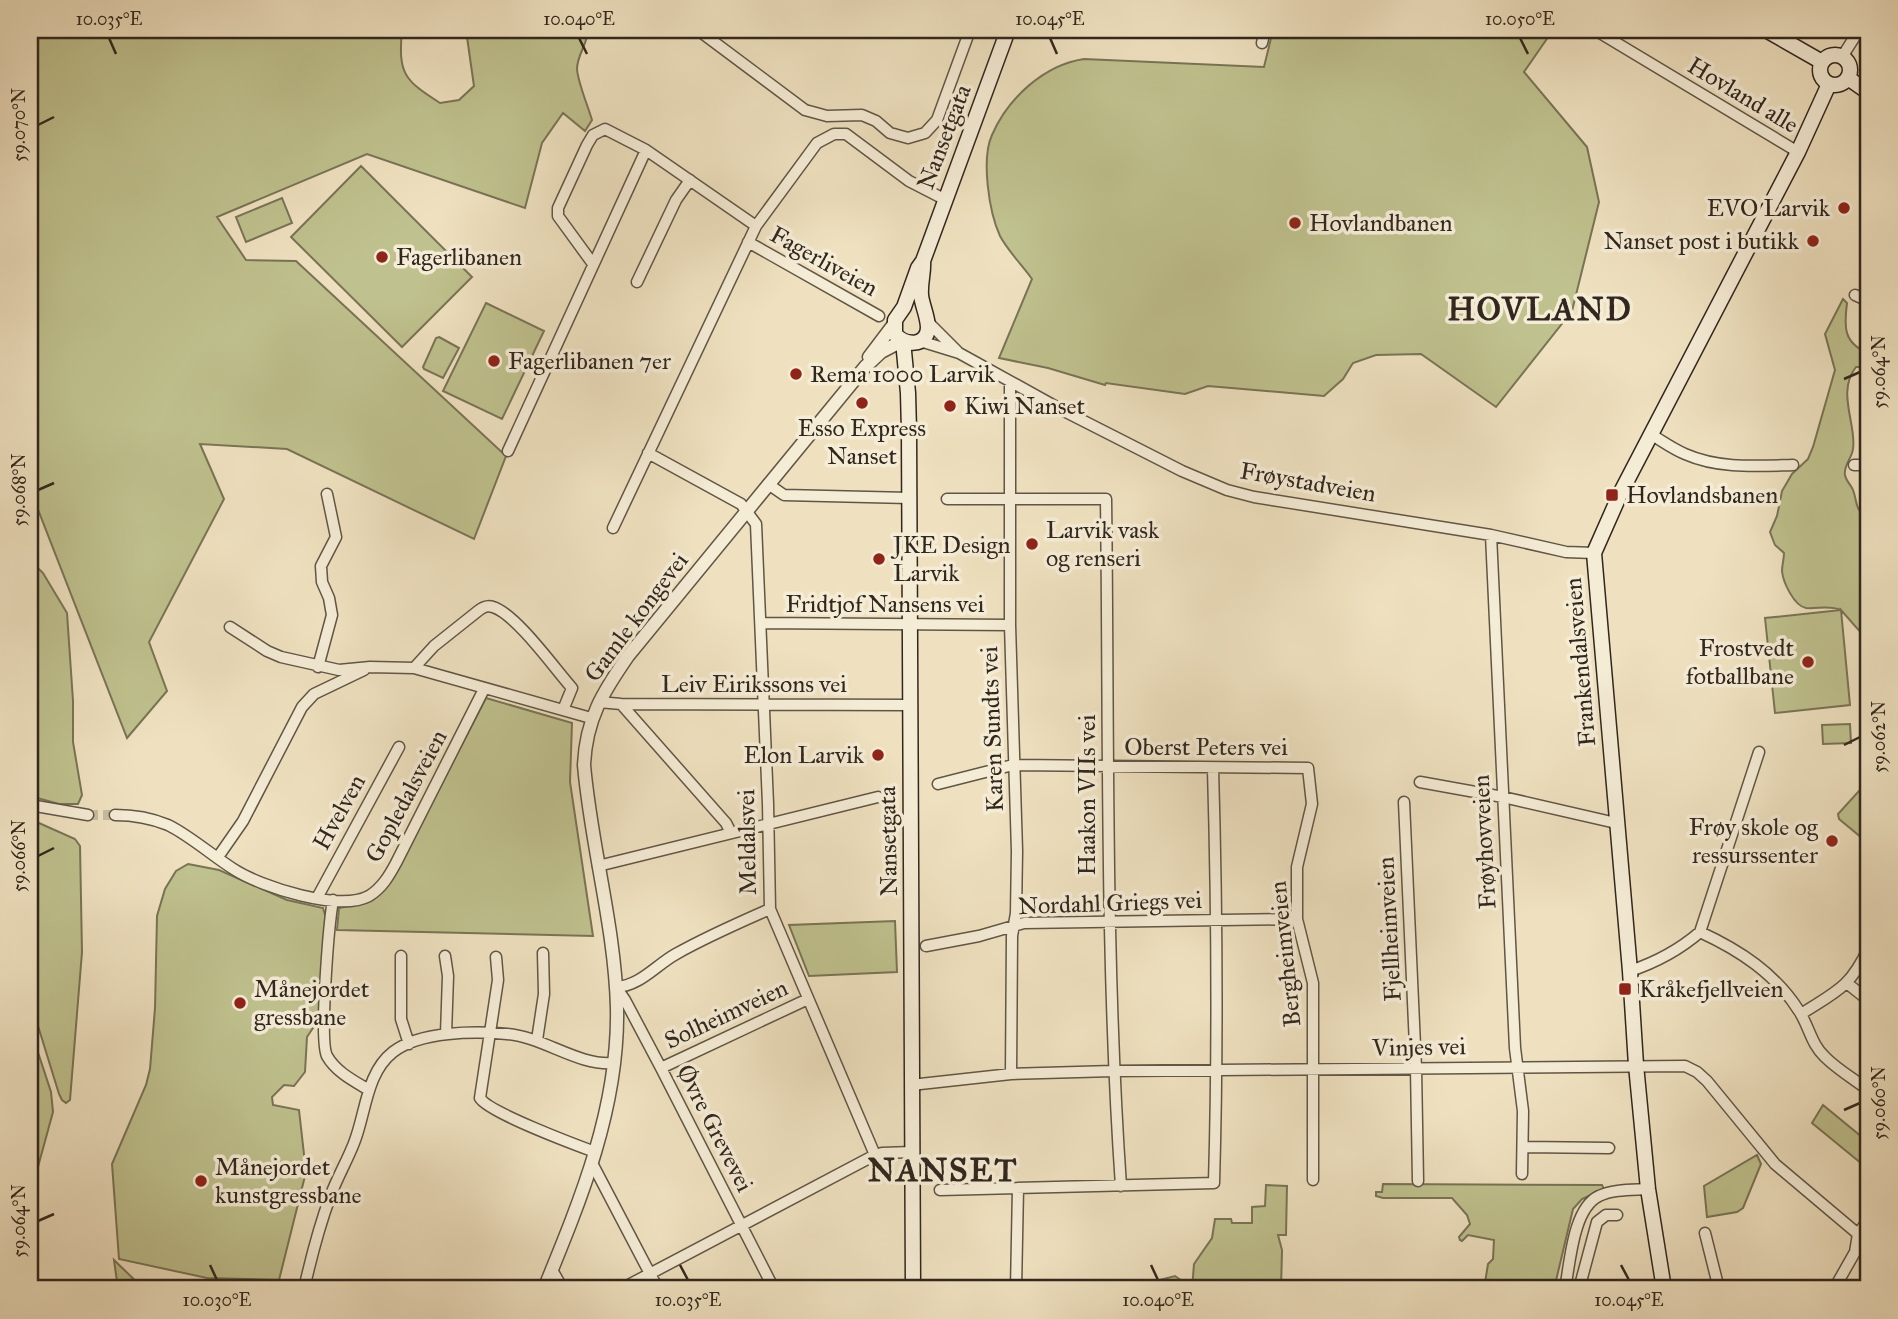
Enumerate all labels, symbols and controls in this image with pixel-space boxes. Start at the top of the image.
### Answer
text: 10.035°E [76,8,142,30]
text: 10.040°E [543,8,615,30]
text: 10.045°E [1015,8,1085,30]
text: 10.050°E [1485,8,1555,30]
street label: Hovland alle [1682,50,1804,140]
street label: Nansetgata [910,79,978,194]
text: 59.070°N [8,88,30,162]
place label: EVO Larvik [1707,193,1831,223]
marker: EVO Larvik [1836,200,1852,216]
place label: Hovlandbanen [1309,208,1452,238]
marker: Hovlandbanen [1287,215,1303,231]
street label: Fagerliveien [765,219,883,303]
place label: Nanset post i butikk [1603,226,1800,256]
marker: Nanset post i butikk [1805,233,1821,249]
place label: Fagerlibanen [396,242,522,272]
marker: Fagerlibanen [374,249,390,265]
district label: HOVLAND [1447,290,1633,329]
text: 59.064°N [1868,335,1890,409]
place label: Fagerlibanen 7er [508,346,671,376]
marker: Fagerlibanen 7er [486,353,502,369]
place label: Rema 1000 Larvik [810,359,996,389]
marker: Rema 1000 Larvik [788,366,804,382]
place label: Kiwi Nanset [964,391,1086,421]
marker: Esso Express Nanset [854,395,870,411]
marker: Kiwi Nanset [942,398,958,414]
place label: Esso Express Nanset [798,413,926,471]
text: 59.068°N [8,454,30,526]
street label: Frøystadveien [1238,455,1378,509]
place label: Hovlandsbanen [1626,480,1778,510]
marker: Hovlandsbanen [1604,487,1620,503]
place label: Larvik vask og renseri [1046,515,1160,573]
place label: JKE Design Larvik [890,530,1011,588]
marker: Larvik vask og renseri [1024,536,1040,552]
street label: Gamle kongevei [578,546,695,688]
marker: JKE Design Larvik [871,551,887,567]
street label: Frankendalsveien [1558,576,1602,748]
street label: Fridtjof Nansens vei [786,589,985,619]
place label: Frostvedt fotballbane [1686,633,1794,691]
street label: Karen Sundts vei [974,645,1010,812]
marker: Frostvedt fotballbane [1800,654,1816,670]
street label: Leiv Eirikssons vei [661,669,847,699]
text: 59.062°N [1868,701,1890,773]
street label: Haakon VIIs vei [1072,714,1102,876]
street label: Gopledalsveien [358,724,454,868]
street label: Oberst Peters vei [1124,732,1288,762]
place label: Elon Larvik [743,740,865,770]
marker: Elon Larvik [870,747,886,763]
street label: Hvelven [306,769,372,855]
street label: Frøyhovveien [1465,774,1503,910]
street label: Nansetgata [872,785,904,896]
street label: Meldalsvei [731,788,763,895]
place label: Frøy skole og ressurssenter [1689,812,1819,870]
text: 59.066°N [8,820,30,892]
marker: Frøy skole og ressurssenter [1824,833,1840,849]
street label: Fjellheimveien [1370,856,1408,1002]
street label: Bergheimveien [1262,880,1308,1028]
street label: Nordahl Griegs vei [1017,885,1203,921]
street label: Solheimveien [659,972,793,1056]
place label: Månejordet gressbane [254,974,370,1032]
place label: Kråkefjellveien [1639,974,1783,1004]
marker: Kråkefjellveien [1617,981,1633,997]
marker: Månejordet gressbane [232,995,248,1011]
street label: Vinjes vei [1371,1031,1467,1063]
street label: Øvre Grevevei [670,1059,760,1197]
text: 59.060°N [1868,1066,1890,1140]
district label: NANSET [868,1151,1018,1190]
place label: Månejordet kunstgressbane [215,1152,361,1210]
marker: Månejordet kunstgressbane [193,1173,209,1189]
text: 59.064°N [8,1184,30,1258]
text: 10.030°E [183,1289,252,1311]
text: 10.035°E [655,1289,721,1311]
text: 10.040°E [1122,1289,1194,1311]
text: 10.045°E [1594,1289,1664,1311]

